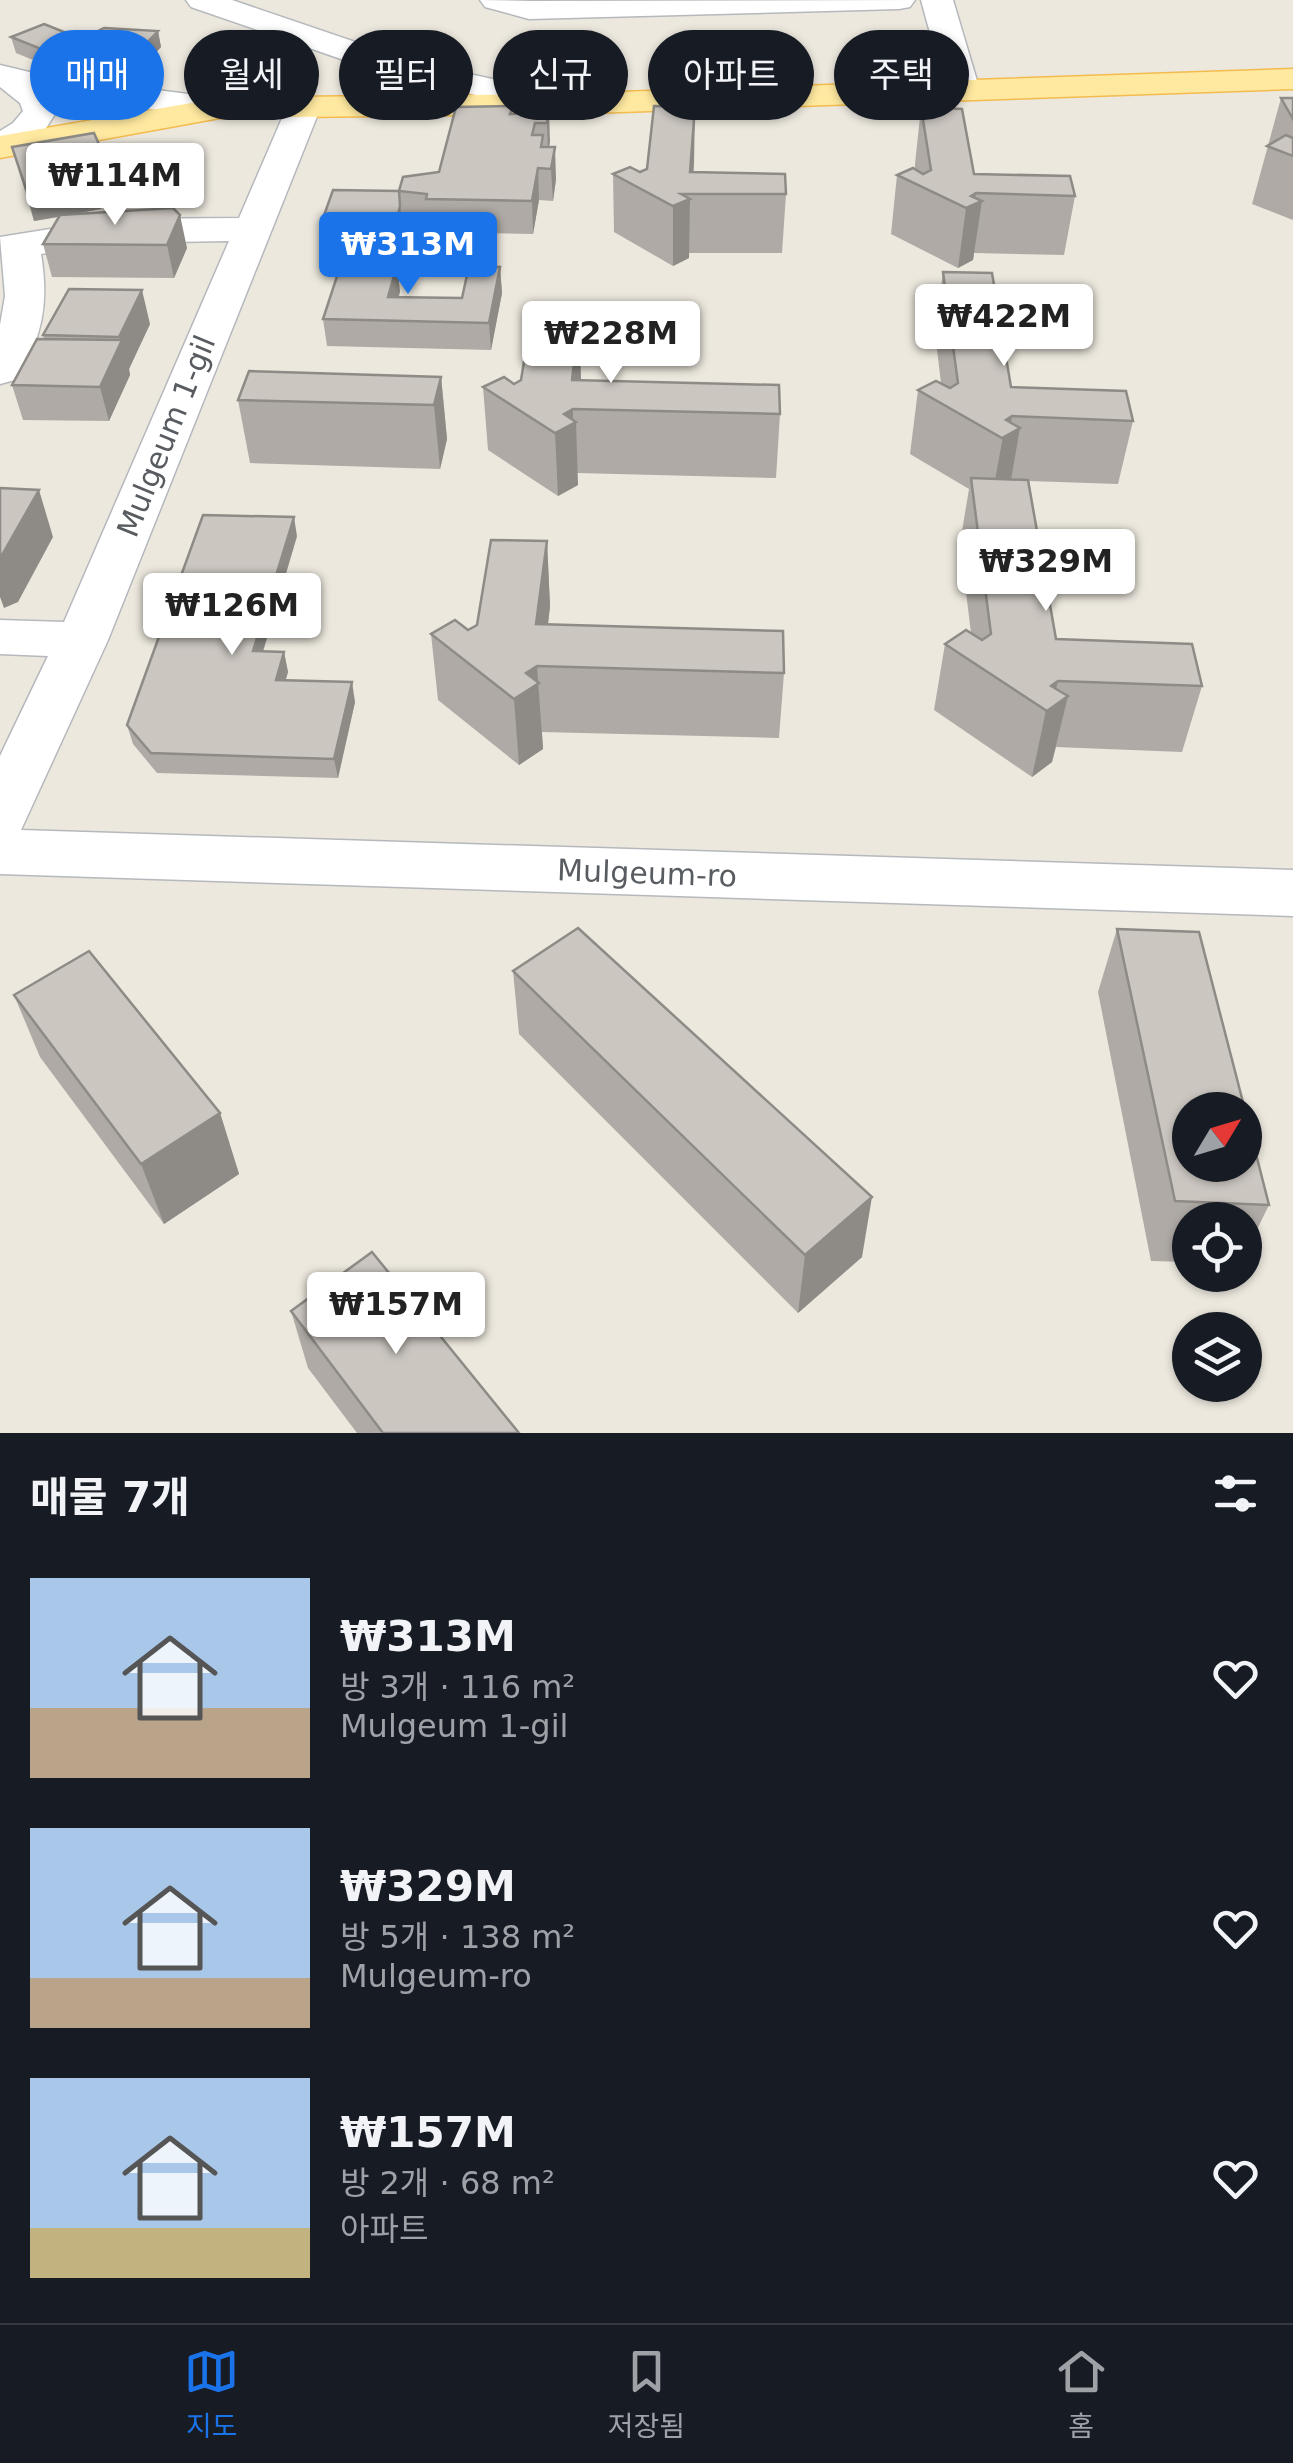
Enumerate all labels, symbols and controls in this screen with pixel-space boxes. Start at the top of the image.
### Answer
chip: 매매 [30,30,164,120]
chip: 월세 [184,30,319,120]
chip: 필터 [339,30,473,120]
chip: 신규 [493,30,628,120]
chip: 아파트 [648,30,814,120]
chip: 주택 [834,30,969,120]
pin: ₩114M [45,143,185,228]
text: ₩114M [48,156,182,194]
pin: ₩313M [338,212,478,297]
text: ₩313M [341,225,475,263]
pin: ₩422M [934,284,1074,369]
text: ₩422M [937,297,1071,335]
pin: ₩228M [541,301,681,386]
text: ₩228M [544,314,678,352]
street label: Mulgeum 1-gil [110,330,222,542]
pin: ₩329M [976,529,1116,614]
text: ₩329M [979,542,1113,580]
pin: ₩126M [162,573,302,658]
text: ₩126M [165,586,299,624]
street label: Mulgeum-ro [557,852,737,894]
north arrow [1172,1092,1262,1182]
map controls [1172,1092,1262,1402]
button: locate [1172,1202,1262,1292]
pin: ₩157M [326,1272,466,1357]
text: ₩157M [329,1285,463,1323]
button: layers [1172,1312,1262,1402]
icon: filters [1208,1466,1263,1521]
text: 매물 7개 [30,1473,190,1522]
text: ₩313M [340,1612,516,1661]
icon: home [110,1618,230,1738]
icon: heart [1208,1651,1263,1706]
text: 방 3개 · 116 m² [340,1668,575,1706]
text: Mulgeum 1-gil [340,1707,568,1745]
text: ₩329M [340,1862,516,1911]
icon: home [110,1868,230,1988]
icon: heart [1208,1901,1263,1956]
text: 방 5개 · 138 m² [340,1918,575,1956]
text: Mulgeum-ro [340,1957,532,1995]
text: ₩157M [340,2108,516,2157]
icon: home [110,2118,230,2238]
icon: heart [1208,2151,1263,2206]
text: 방 2개 · 68 m² [340,2164,555,2202]
text: 아파트 [340,2210,428,2248]
tab: 지도 [184,2344,239,2444]
tab: 저장됨 [608,2344,685,2444]
tab: 홈 [1054,2344,1109,2444]

